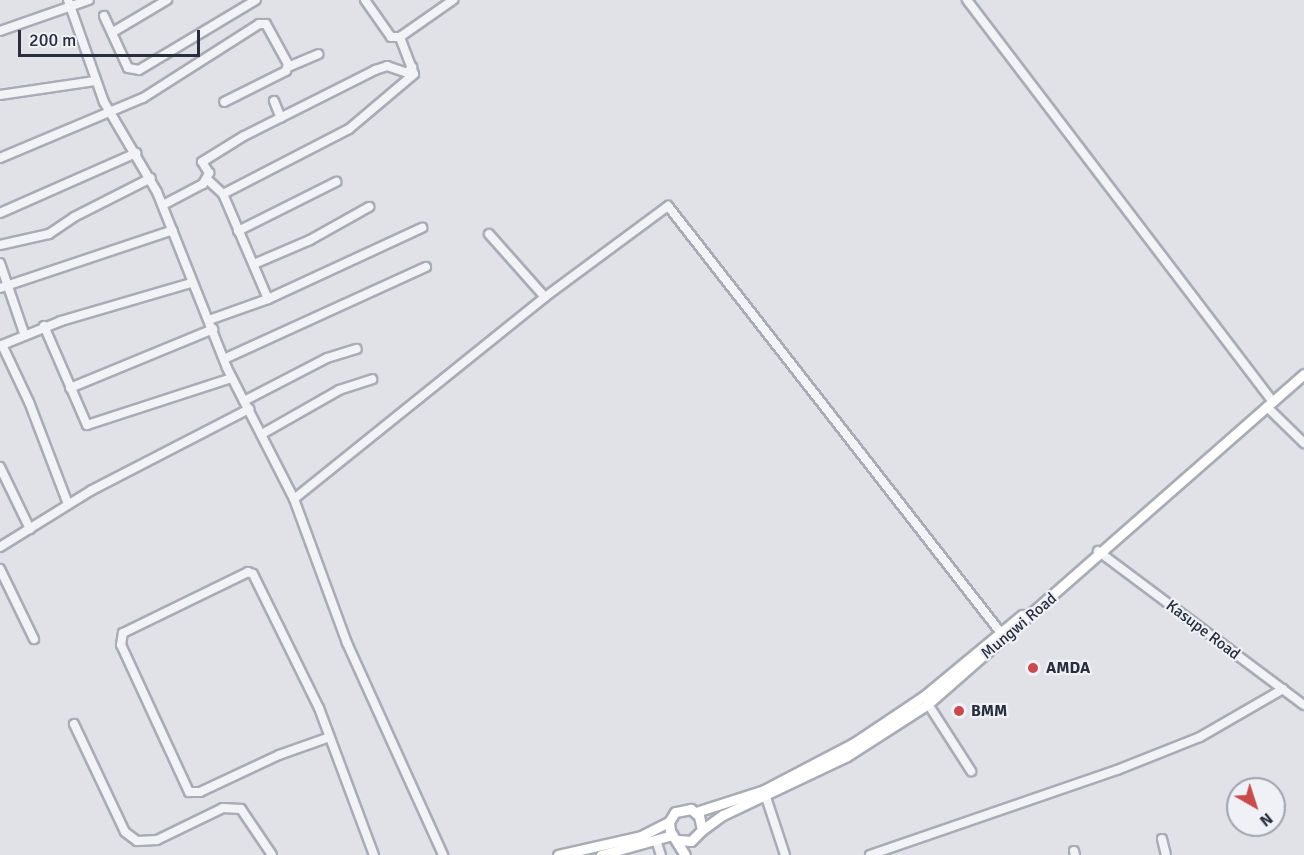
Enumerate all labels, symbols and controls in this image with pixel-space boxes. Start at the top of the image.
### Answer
scale bar [21,18,202,56]
text: 200 m [29,29,76,51]
street label: Mungwi Road [977,589,1061,663]
street label: Kasupe Road [1162,596,1244,664]
place label: AMDA [1046,658,1090,678]
marker: AMDA [1024,659,1042,677]
place label: BMM [971,701,1007,721]
marker: BMM [952,704,966,718]
north arrow [1226,777,1286,837]
text: N [1255,808,1277,831]

